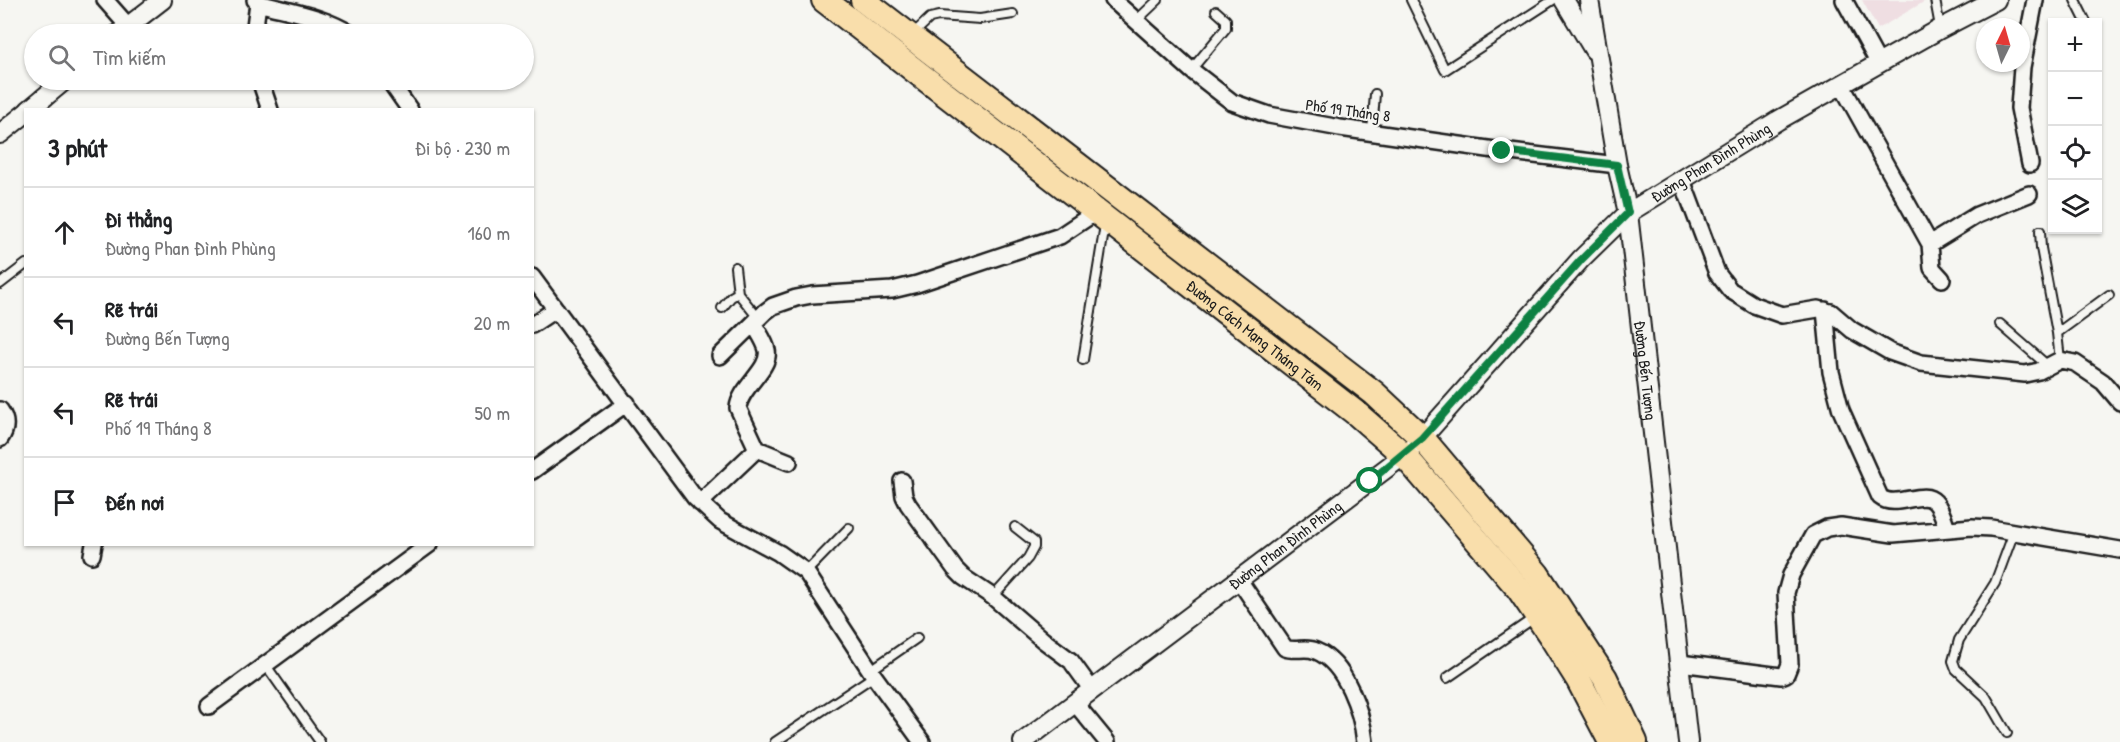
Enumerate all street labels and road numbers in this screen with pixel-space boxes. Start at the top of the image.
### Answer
street label: Phố 19 Tháng 8 [1304,93,1392,127]
street label: Đường Phan Đình Phùng [1647,117,1774,207]
street label: Đường Cách Mạng Tháng Tám [1182,275,1329,395]
street label: Đường Bến Tượng [1629,320,1662,421]
street label: Đường Phan Đình Phùng [1224,495,1346,595]

